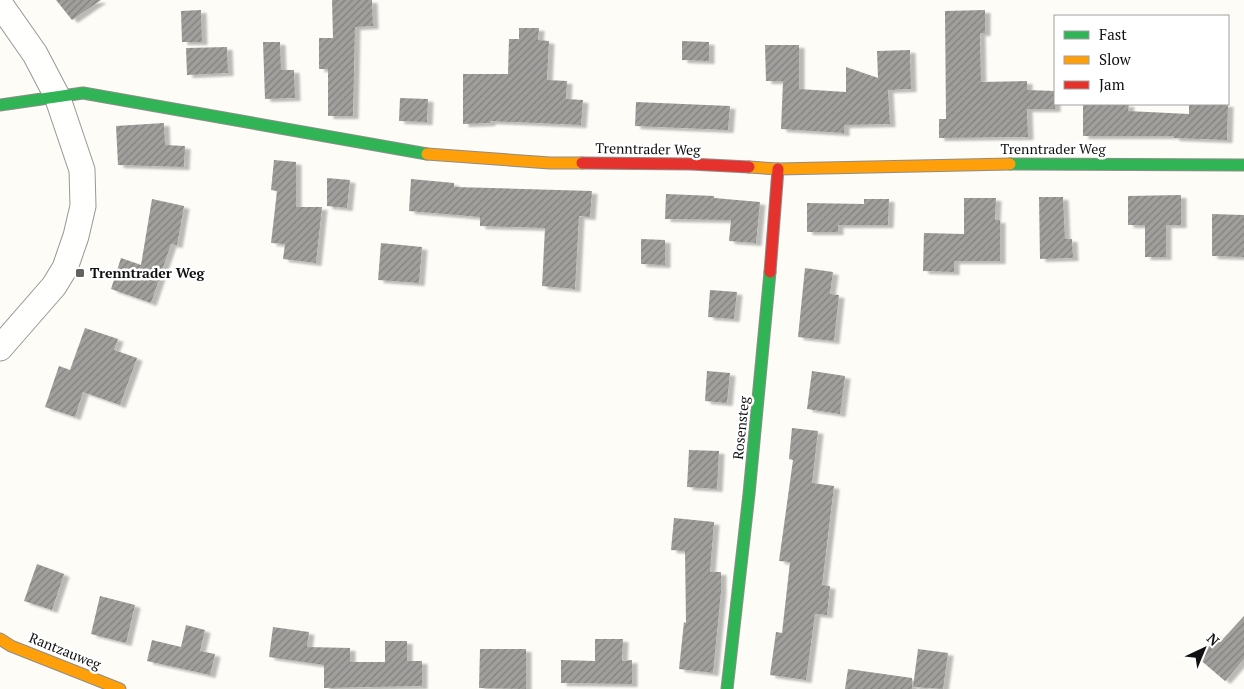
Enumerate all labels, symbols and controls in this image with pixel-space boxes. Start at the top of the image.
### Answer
legend [1054,15,1229,105]
text: Fast [1099,24,1127,44]
text: Slow [1099,49,1132,69]
text: Jam [1099,74,1125,94]
street label: Trenntrader Weg [595,138,701,159]
street label: Trenntrader Weg [1000,139,1106,158]
place label: Trenntrader Weg [90,263,206,282]
marker: Trenntrader Weg [74,267,86,279]
street label: Rosensteg [728,395,753,461]
north arrow [1179,624,1229,674]
street label: Rantzauweg [26,628,104,674]
text: N [1203,629,1224,650]

